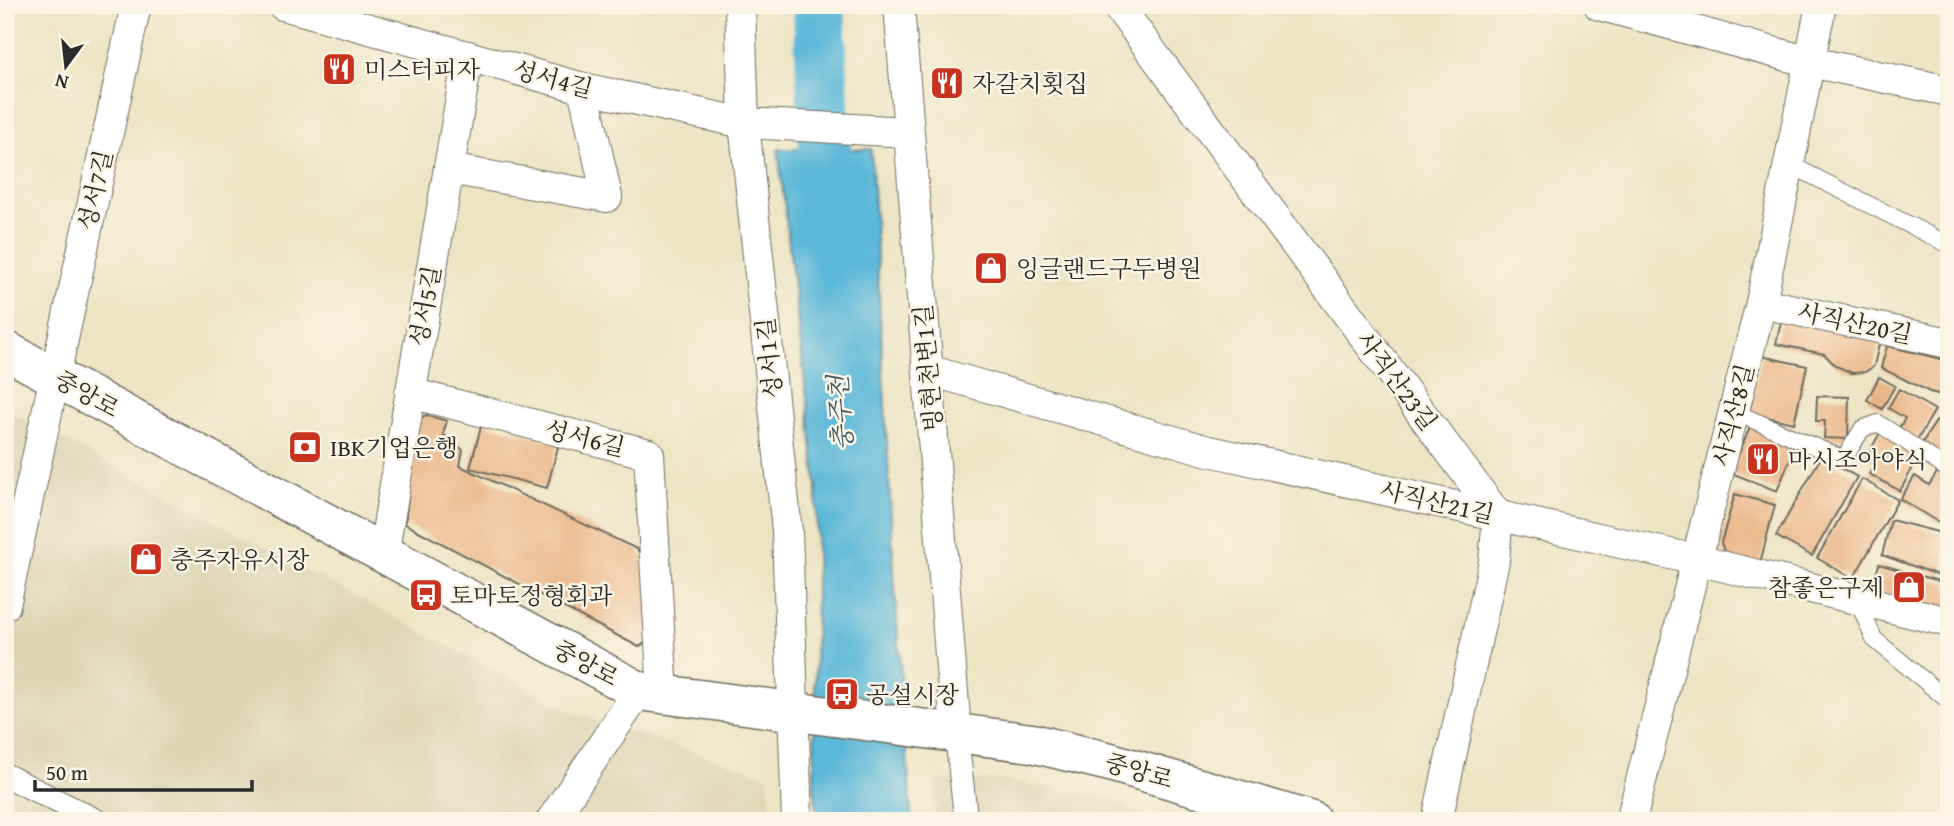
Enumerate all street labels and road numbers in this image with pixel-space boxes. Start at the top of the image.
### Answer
street label: 성서4길 [509,52,597,106]
street label: 성서7길 [69,147,121,233]
street label: 성서5길 [401,263,449,349]
street label: 사직산20길 [1795,294,1915,352]
street label: 빙현천변1길 [905,303,951,433]
street label: 성서1길 [747,316,791,400]
street label: 사직산23길 [1348,324,1446,438]
street label: 사직산8길 [1703,360,1763,470]
street label: 중앙로 [48,362,126,426]
street label: 성서6길 [541,411,629,465]
street label: 사직산21길 [1377,472,1497,532]
street label: 중앙로 [547,631,625,695]
street label: 중앙로 [1101,745,1177,797]

